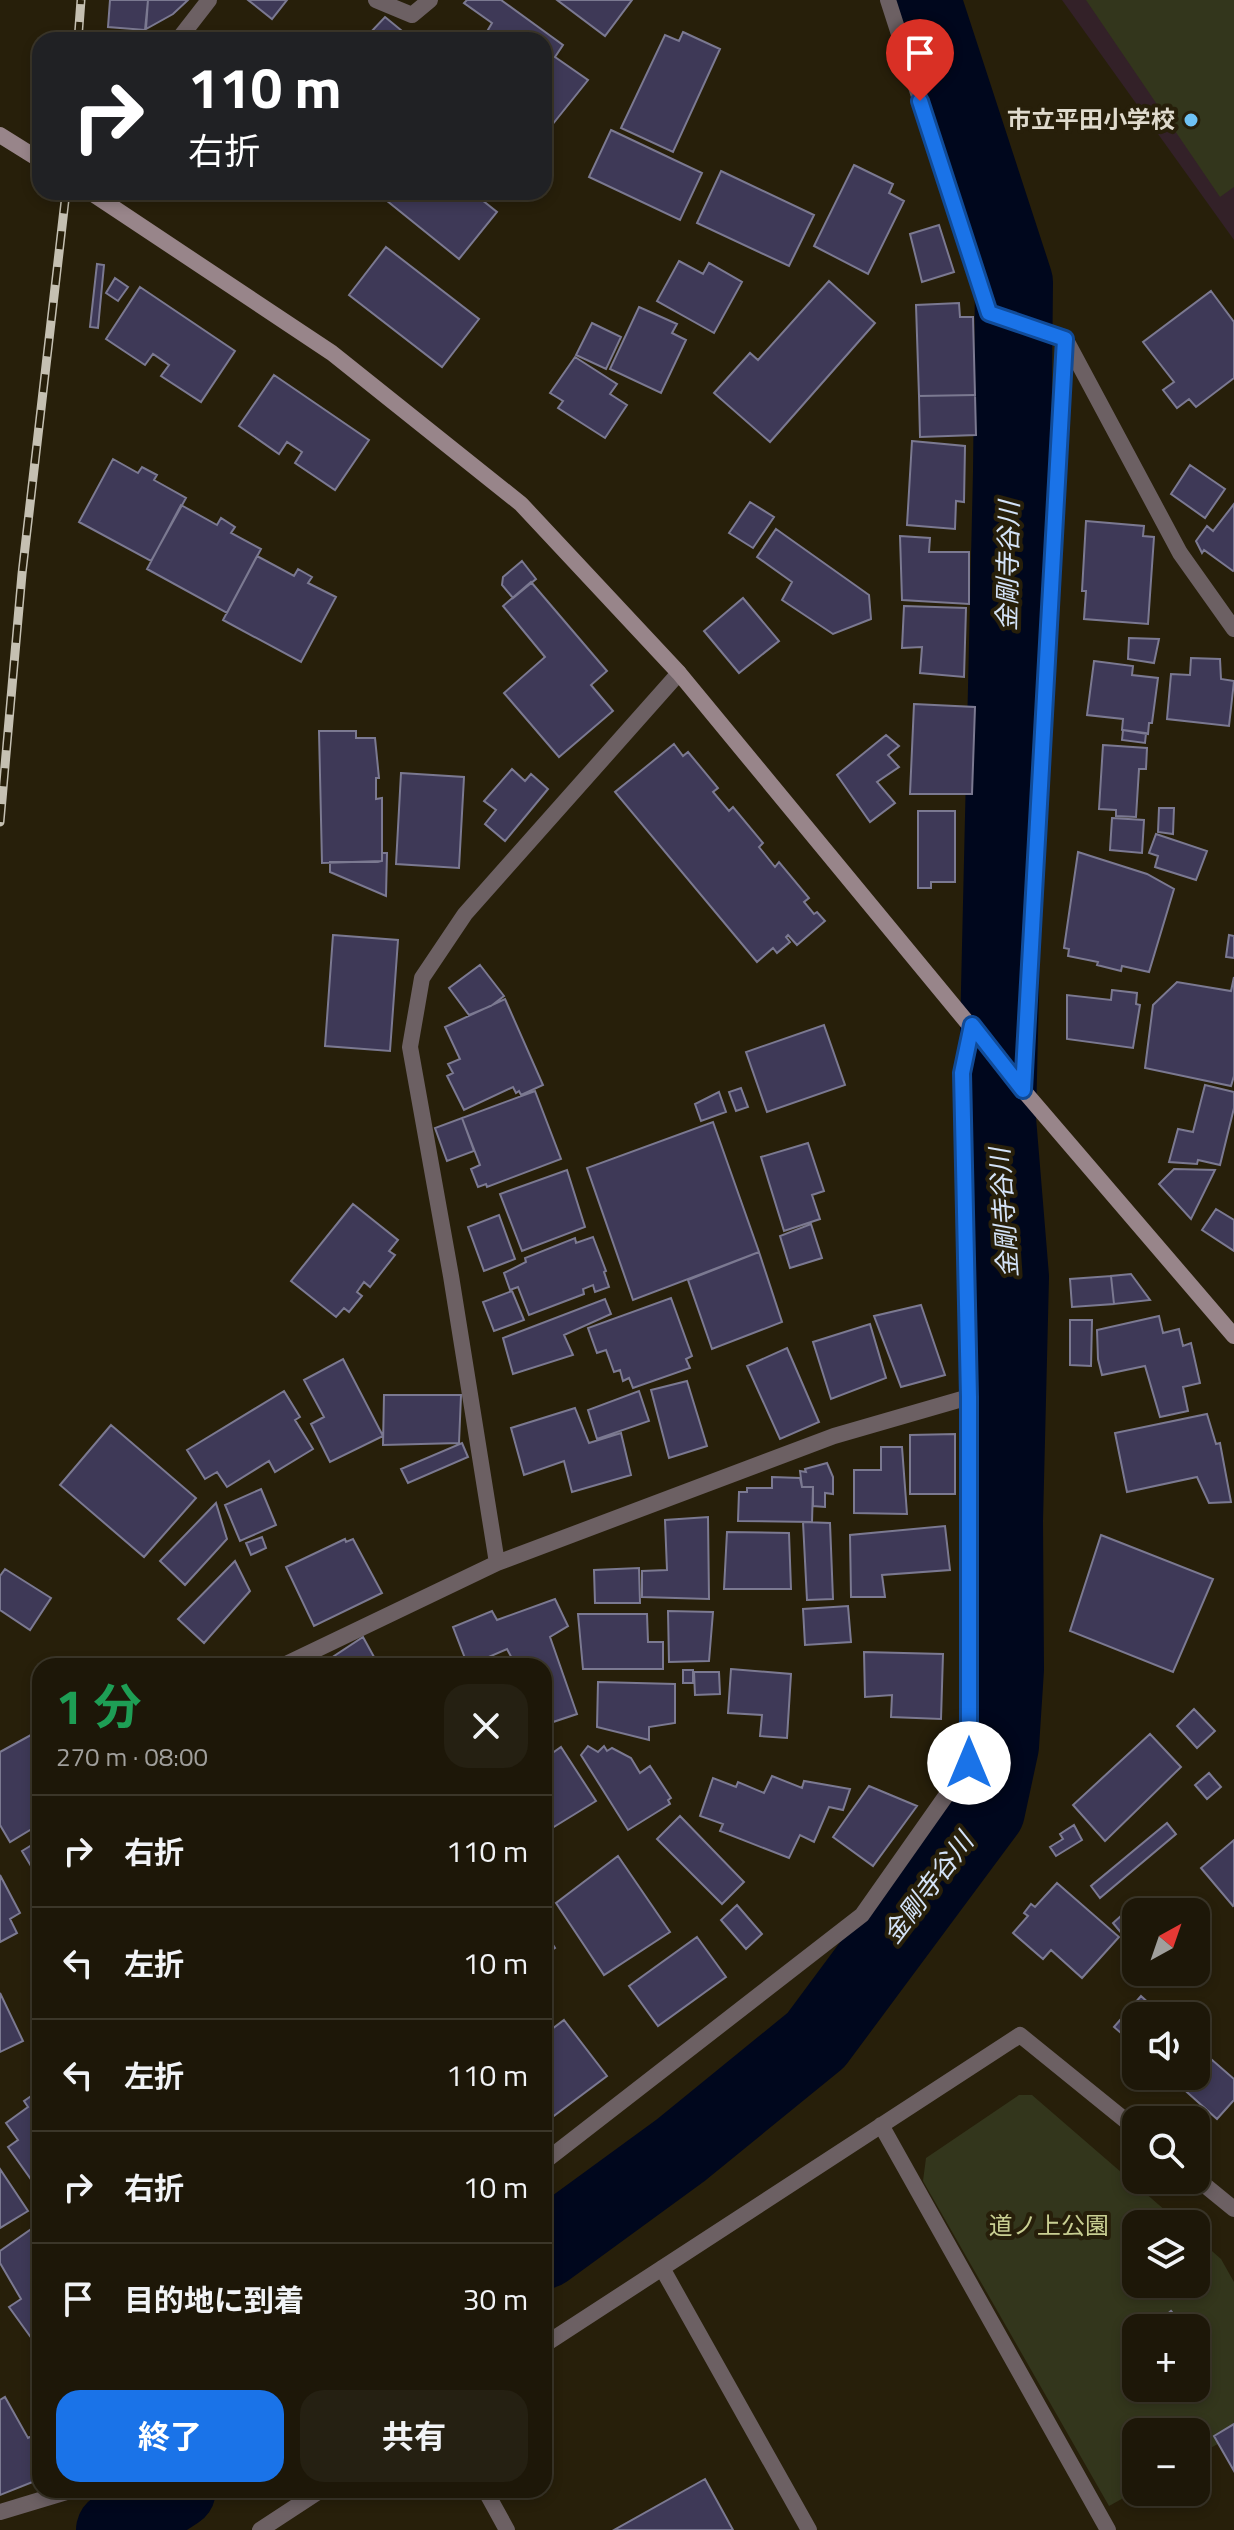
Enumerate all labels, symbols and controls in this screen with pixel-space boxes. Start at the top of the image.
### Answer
pin [886,19,954,101]
icon: arrive [898,31,942,75]
text: 110 m [188,45,341,130]
icon: right [56,64,160,168]
place label: 市立平田小学校 [1007,101,1175,137]
marker: 市立平田小学校 [1182,111,1200,129]
text: 右折 [188,123,260,178]
water label: 金剛寺谷川 [987,498,1028,631]
water label: 金剛寺谷川 [979,1144,1027,1279]
text: 1 分 [56,1670,141,1743]
button: close [444,1684,528,1768]
position arrow [927,1721,1011,1805]
text: 270 m · 08:00 [56,1737,208,1776]
water label: 金剛寺谷川 [873,1822,984,1951]
text: 110 m [446,1828,528,1874]
icon: right [56,1829,100,1873]
text: 右折 [124,1829,184,1875]
north arrow [1122,1898,1210,1986]
map controls [1122,1898,1210,2506]
text: 10 m [463,1940,528,1986]
icon: left [56,1941,100,1985]
text: 左折 [124,1941,184,1987]
button: sound [1122,2002,1210,2090]
text: 110 m [446,2052,528,2098]
icon: left [56,2053,100,2097]
text: 左折 [124,2053,184,2099]
button: search [1122,2106,1210,2194]
text: 10 m [463,2164,528,2210]
icon: right [56,2165,100,2209]
text: 右折 [124,2165,184,2211]
park label: 道ノ上公園 [989,2207,1109,2243]
button: layers [1122,2210,1210,2298]
text: 30 m [463,2276,528,2322]
icon: arrive [56,2277,100,2321]
text: 目的地に到着 [124,2277,304,2323]
button: + [1122,2314,1210,2402]
button: 終了 [56,2390,284,2482]
button: 共有 [300,2390,528,2482]
button: − [1122,2418,1210,2506]

